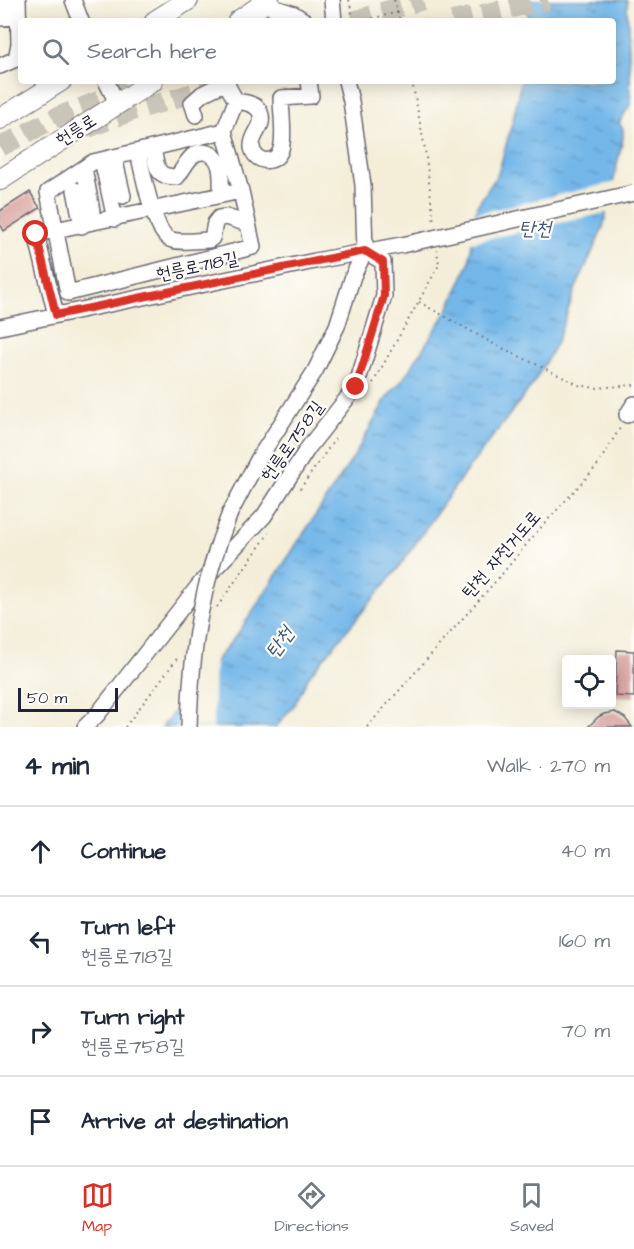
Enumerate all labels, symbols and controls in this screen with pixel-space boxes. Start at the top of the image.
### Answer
search box [18,18,616,84]
icon: search [39,35,72,68]
text: Search here [87,36,217,67]
street label: 헌릉로 [51,108,101,153]
water label: 탄천 [519,215,553,243]
route start [22,220,48,246]
street label: 헌릉로718길 [154,246,241,287]
route end [342,373,368,399]
street label: 헌릉로758길 [255,395,330,487]
street label: 탄천 자전거도로 [456,505,546,604]
water label: 탄천 [259,620,302,664]
map controls [562,655,616,709]
button: locate [562,655,616,709]
scale bar [18,685,118,712]
text: 50 m [27,687,67,709]
text: 4 min [24,748,89,784]
text: Walk · 270 m [487,752,610,780]
icon: ahead [24,835,57,868]
text: Continue [81,836,166,867]
text: 40 m [560,837,610,865]
text: Turn left [81,912,175,943]
icon: left [24,925,57,958]
text: 160 m [559,927,610,955]
text: 헌릉로718길 [81,943,173,971]
text: Turn right [81,1002,184,1033]
icon: right [24,1015,57,1048]
text: 70 m [562,1017,610,1045]
text: 헌릉로758길 [81,1033,185,1061]
icon: arrive [24,1105,57,1138]
text: Arrive at destination [81,1106,288,1137]
tab: Map [81,1179,114,1237]
tab: Directions [275,1179,349,1237]
tab: Saved [510,1179,553,1237]

